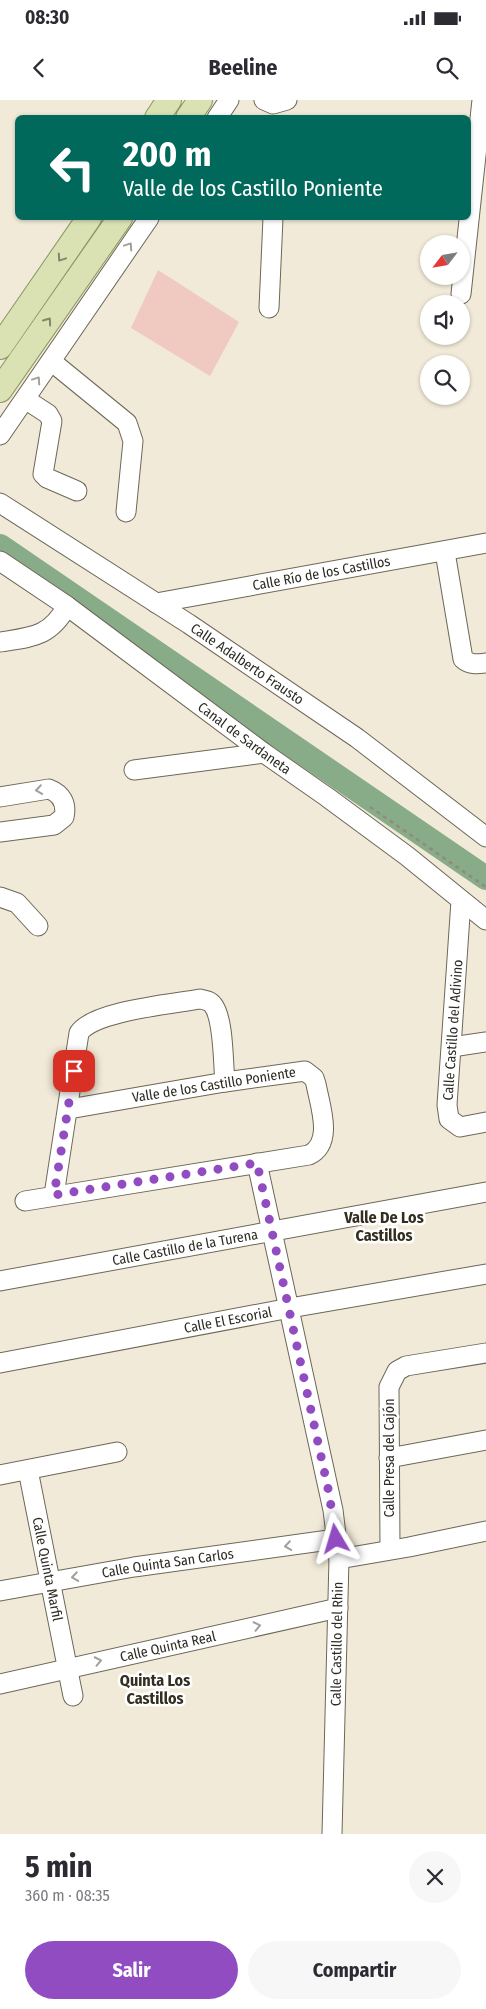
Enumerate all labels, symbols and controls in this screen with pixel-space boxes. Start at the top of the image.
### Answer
text: 08:30 [25,6,69,29]
icon: back [25,54,53,82]
text: Beeline [209,54,278,81]
icon: search [433,54,461,82]
text: 200 m [123,133,211,175]
icon: left [40,135,105,200]
text: Valle de los Castillo Poniente [123,175,383,202]
north arrow [420,235,470,285]
map controls [420,235,470,405]
one-way arrow [123,242,132,252]
one-way arrow [58,252,67,261]
button: sound [420,295,470,345]
one-way arrow [42,317,51,327]
button: search [420,355,470,405]
one-way arrow [31,377,40,386]
street label: Calle Río de los Castillos [251,552,392,594]
street label: Calle Adalberto Frausto [188,619,307,708]
street label: Canal de Sardaneta [195,698,294,778]
one-way arrow [34,784,42,795]
street label: Calle Castillo del Adivino [440,959,466,1101]
pin [53,1050,95,1092]
icon: arrive [60,1057,88,1085]
street label: Valle de los Castillo Poniente [131,1064,297,1106]
district label: Valle De Los Castillos [343,1208,424,1245]
street label: Calle Castillo de la Turena [111,1225,259,1269]
street label: Calle El Escorial [183,1303,274,1336]
street label: Calle Presa del Cajón [381,1398,398,1518]
position arrow [309,1512,361,1564]
street label: Calle Quinta Marfil [29,1516,66,1623]
one-way arrow [284,1540,292,1551]
street label: Calle Quinta San Carlos [100,1545,235,1581]
one-way arrow [71,1572,80,1582]
street label: Calle Castillo del Rhin [327,1582,347,1706]
one-way arrow [253,1621,262,1632]
street label: Calle Quinta Real [118,1627,218,1665]
one-way arrow [94,1656,103,1667]
district label: Quinta Los Castillos [120,1671,190,1708]
text: 5 min [25,1849,92,1885]
button: close [409,1851,461,1903]
text: 360 m · 08:35 [25,1886,110,1905]
button: Salir [25,1941,238,1999]
button: Compartir [248,1941,461,1999]

